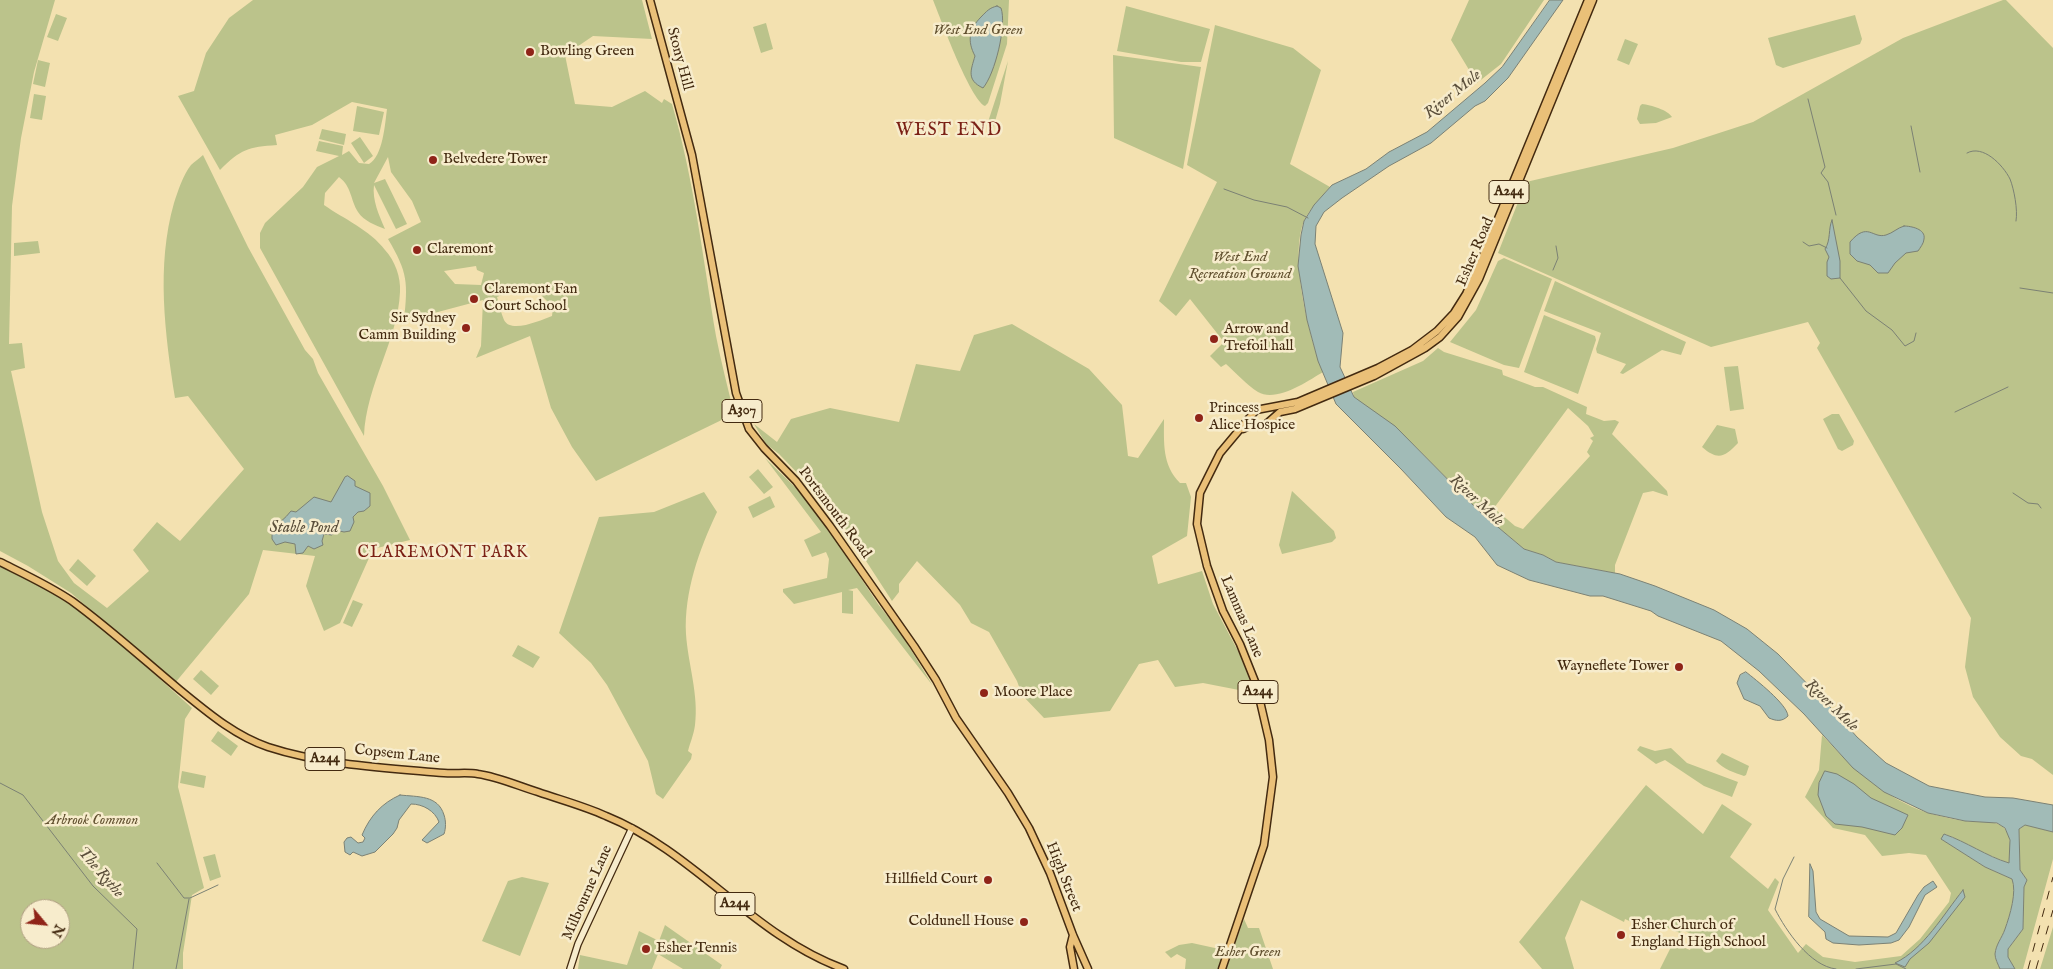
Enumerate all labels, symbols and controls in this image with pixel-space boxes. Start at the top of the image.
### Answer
park label: West End Green [933,22,1023,40]
street label: Stony Hill [662,26,696,92]
place label: Bowling Green [540,43,634,61]
marker: Bowling Green [524,46,536,58]
water label: River Mole [1421,66,1485,124]
district label: WEST END [895,120,1003,142]
place label: Belvedere Tower [443,151,547,169]
marker: Belvedere Tower [427,154,439,166]
road number: A244 [1489,180,1529,203]
street label: Esher Road [1453,215,1499,289]
place label: Claremont [427,241,493,259]
marker: Claremont [411,244,423,256]
park label: West End Recreation Ground [1189,249,1291,284]
place label: Claremont Fan Court School [484,281,577,316]
marker: Claremont Fan Court School [468,293,480,305]
place label: Sir Sydney Camm Building [358,310,456,345]
place label: Arrow and Trefoil hall [1224,321,1294,356]
marker: Sir Sydney Camm Building [460,322,472,334]
marker: Arrow and Trefoil hall [1208,333,1220,345]
road number: A307 [722,400,762,422]
place label: Princess Alice Hospice [1209,400,1295,435]
marker: Princess Alice Hospice [1193,412,1205,424]
street label: Portsmouth Road [794,464,874,562]
water label: River Mole [1445,471,1507,531]
water label: Stable Pond [269,519,339,539]
district label: CLAREMONT PARK [356,544,530,564]
street label: Lammas Lane [1216,573,1266,661]
place label: Wayneflete Tower [1557,658,1669,676]
marker: Wayneflete Tower [1673,661,1685,673]
water label: River Mole [1800,676,1862,736]
road number: A244 [1238,680,1278,704]
place label: Moore Place [994,684,1072,702]
marker: Moore Place [978,687,990,699]
street label: Copsem Lane [353,742,441,768]
road number: A244 [305,748,345,771]
park label: Arbrook Common [46,812,138,830]
street label: High Street [1041,840,1085,914]
street label: Milbourne Lane [559,843,617,943]
water label: The Rythe [73,844,127,902]
place label: Hillfield Court [885,871,978,889]
marker: Hillfield Court [982,874,994,886]
road number: A244 [715,892,755,916]
north arrow [20,899,70,949]
place label: Coldunell House [908,913,1014,931]
marker: Coldunell House [1018,916,1030,928]
place label: Esher Church of England High School [1631,917,1766,952]
text: N [47,921,68,940]
marker: Esher Church of England High School [1615,929,1627,941]
place label: Esher Tennis [656,940,737,958]
marker: Esher Tennis [640,943,652,955]
park label: Esher Green [1215,944,1281,962]

